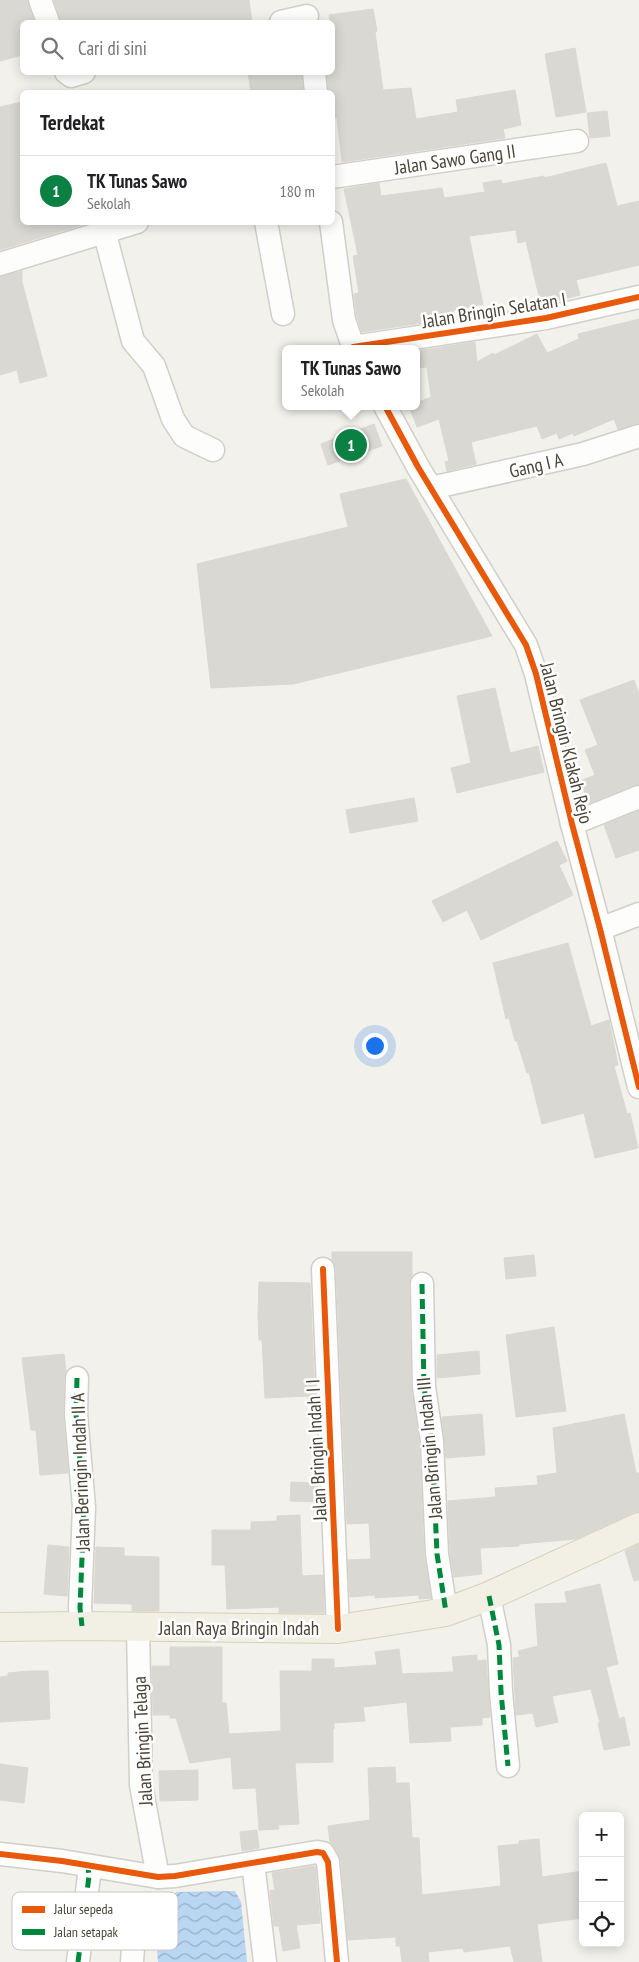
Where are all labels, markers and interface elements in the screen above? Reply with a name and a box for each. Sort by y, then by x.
search box [20,20,335,75]
icon: search [38,34,66,62]
text: Cari di sini [78,36,147,60]
text: Terdekat [40,109,105,136]
street label: Jalan Sawo Gang II [392,139,517,180]
text: TK Tunas Sawo [87,169,187,193]
text: 1 [52,181,60,201]
text: 180 m [280,181,315,201]
text: Sekolah [87,193,131,213]
street label: Jalan Bringin Selatan I [419,287,568,333]
popup [282,345,420,410]
text: TK Tunas Sawo [301,356,401,380]
text: Sekolah [301,380,344,400]
pin: 1 [335,426,367,464]
street label: Gang I A [507,447,565,483]
street label: Jalan Bringin Klakah Rejo [535,659,599,826]
your location [362,1033,388,1059]
street label: Jalan Bringin Indah III [411,1376,447,1521]
street label: Jalan Bringin Indah I I [300,1379,332,1522]
street label: Jalan Beringin Indah II A [65,1393,95,1552]
street label: Jalan Raya Bringin Indah [158,1616,319,1640]
street label: Jalan Bringin Telaga [127,1676,157,1807]
map controls [579,1812,624,1947]
button: + [579,1812,624,1857]
button: − [579,1857,624,1902]
legend [12,1892,178,1950]
text: Jalur sepeda [53,1900,113,1918]
button: locate [579,1902,624,1947]
text: Jalan setapak [53,1923,119,1941]

